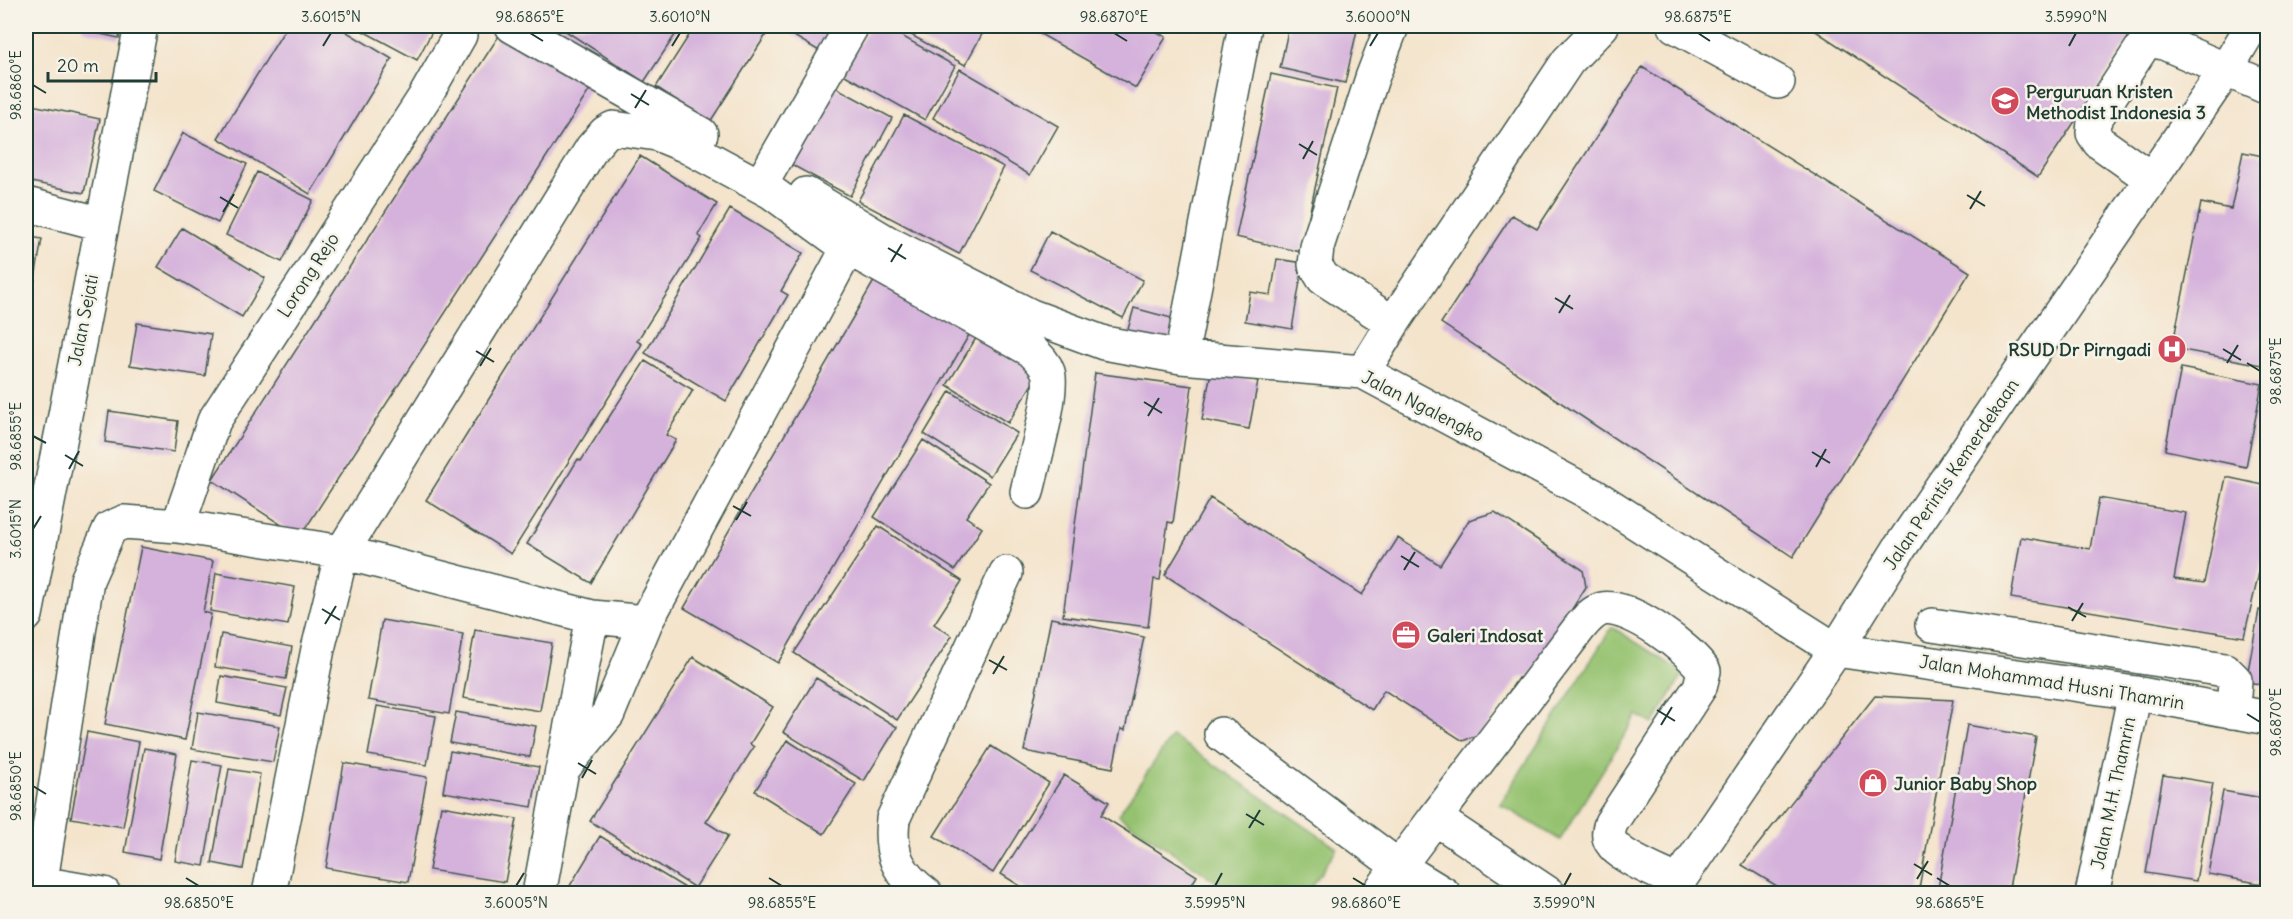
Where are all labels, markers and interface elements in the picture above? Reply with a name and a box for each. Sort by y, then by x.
text: 3.6015°N [301,7,361,26]
text: 98.6865°E [496,7,565,26]
text: 3.6010°N [649,7,711,26]
text: 98.6870°E [1080,7,1149,26]
text: 3.6000°N [1345,7,1411,26]
text: 98.6875°E [1664,7,1732,26]
text: 3.5990°N [2045,7,2107,26]
scale bar [48,45,156,83]
text: 98.6860°E [6,50,25,120]
text: 20 m [57,54,99,77]
place label: Perguruan Kristen Methodist Indonesia 3 [2026,80,2206,124]
school or university icon: Perguruan Kristen Methodist Indonesia 3 [1989,85,2021,117]
street label: Lorong Rejo [272,228,344,322]
street label: Jalan Sejati [63,272,103,368]
hospital icon: RSUD Dr Pirngadi [2156,333,2188,365]
text: 98.6875°E [2266,337,2285,405]
place label: RSUD Dr Pirngadi [2008,338,2151,361]
street label: Jalan Ngalengko [1358,365,1488,447]
street label: Jalan Perintis Kemerdekaan [1878,374,2024,574]
text: 98.6855°E [6,401,25,470]
text: 3.6015°N [6,499,25,559]
office icon: Galeri Indosat [1390,619,1422,651]
place label: Galeri Indosat [1427,624,1544,647]
street label: Jalan Mohammad Husni Thamrin [1918,650,2186,714]
text: 98.6870°E [2266,687,2285,756]
street label: Jalan M.H. Thamrin [2086,715,2140,871]
text: 98.6850°E [6,751,25,821]
shop icon: Junior Baby Shop [1857,767,1889,799]
place label: Junior Baby Shop [1894,772,2037,795]
text: 98.6850°E [164,893,234,912]
text: 3.6005°N [484,893,548,912]
text: 98.6855°E [748,893,817,912]
text: 3.5995°N [1184,893,1246,912]
text: 98.6860°E [1331,893,1401,912]
text: 3.5990°N [1533,893,1595,912]
text: 98.6865°E [1916,893,1985,912]

